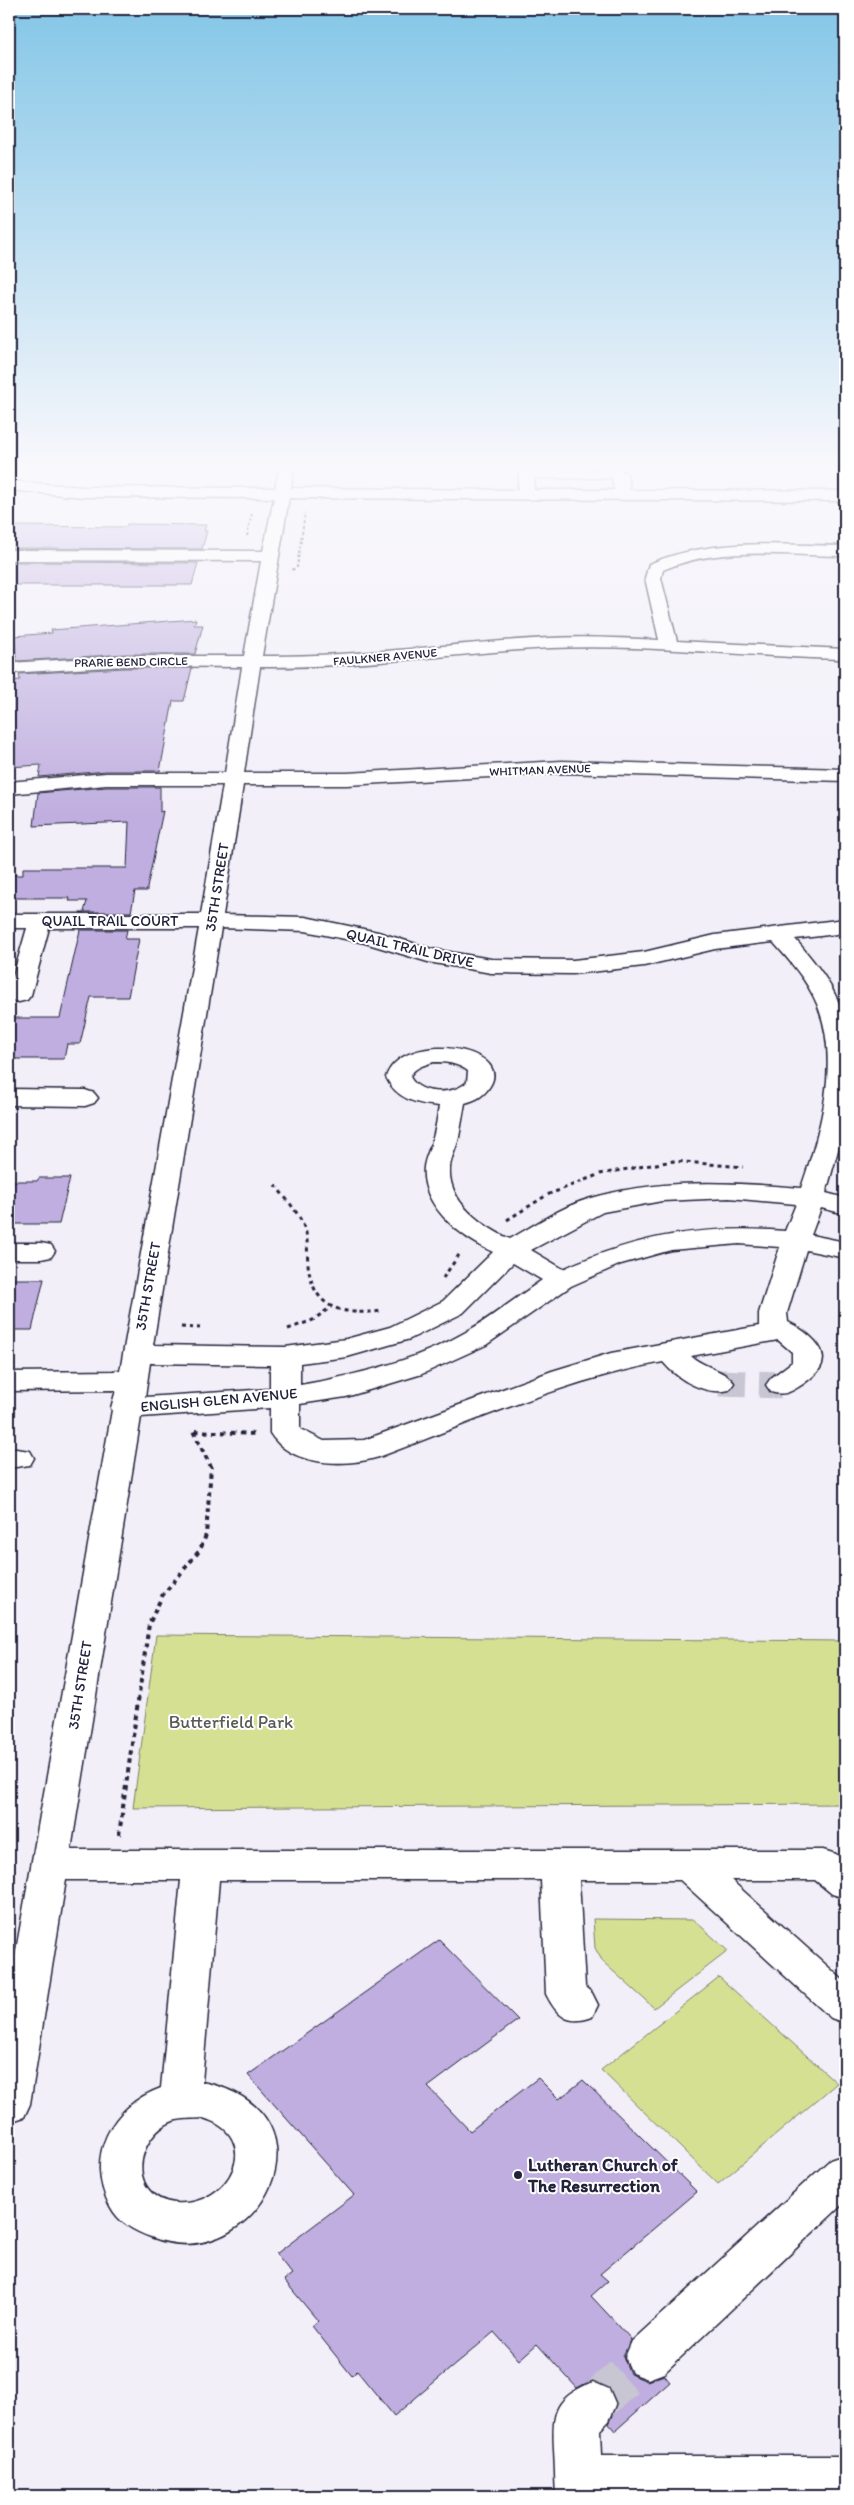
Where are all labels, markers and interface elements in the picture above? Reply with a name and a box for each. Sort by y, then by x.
street label: FAULKNER AVENUE [332,645,438,669]
street label: PRARIE BEND CIRCLE [74,654,188,670]
street label: WHITMAN AVENUE [489,761,591,779]
street label: 35TH STREET [201,841,233,933]
street label: QUAIL TRAIL COURT [42,912,179,930]
street label: QUAIL TRAIL DRIVE [344,925,476,971]
street label: 35TH STREET [131,1240,165,1332]
street label: ENGLISH GLEN AVENUE [140,1384,298,1416]
street label: 35TH STREET [64,1639,96,1731]
park label: Butterfield Park [169,1711,293,1733]
place label: Lutheran Church of The Resurrection [527,2154,679,2197]
marker: Lutheran Church of The Resurrection [512,2169,524,2181]

